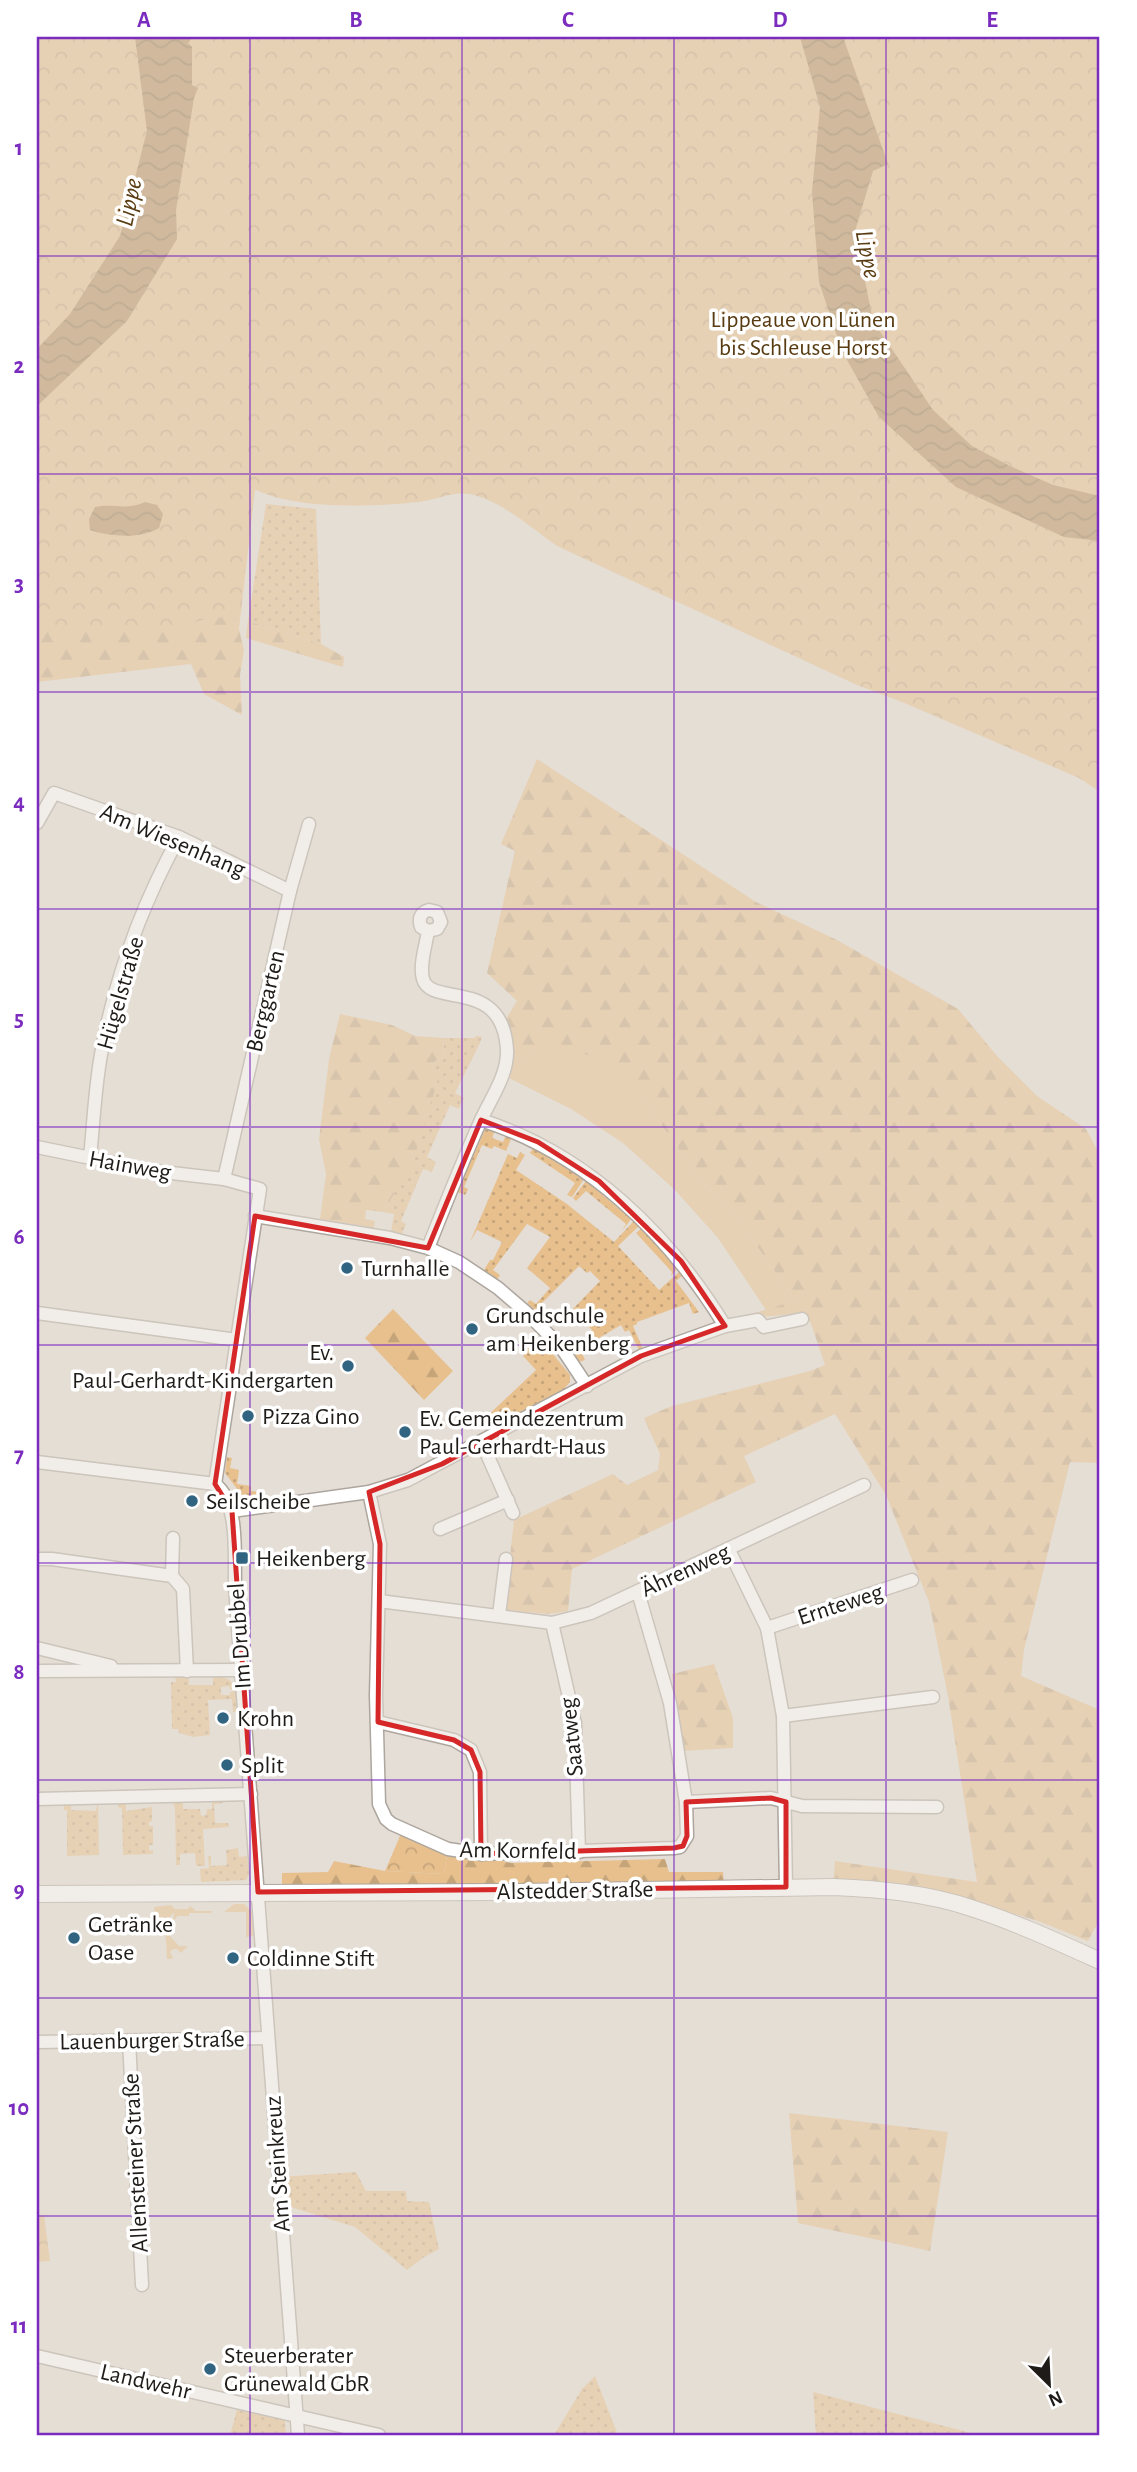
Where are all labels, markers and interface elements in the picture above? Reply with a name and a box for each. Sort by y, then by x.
text: A [137,9,151,32]
text: B [349,9,363,32]
text: C [562,9,574,32]
text: D [772,9,788,32]
text: E [986,9,998,32]
text: 1 [15,137,23,160]
water label: Lippe [111,176,147,229]
water label: Lippe [851,228,885,281]
park label: Lippeaue von Lünen bis Schleuse Horst [710,308,896,360]
text: 2 [14,355,25,378]
text: 3 [14,573,24,596]
text: 4 [13,791,25,814]
street label: Am Wiesenhang [97,800,249,882]
street label: Hügelstraße [93,934,149,1053]
street label: Berggarten [243,948,289,1055]
text: 5 [14,1008,24,1031]
street label: Hainweg [87,1147,173,1185]
text: 6 [13,1226,25,1249]
place label: Turnhalle [361,1257,450,1281]
marker: Turnhalle [339,1260,355,1276]
place label: Grundschule am Heikenberg [486,1304,630,1356]
marker: Grundschule am Heikenberg [464,1321,480,1337]
place label: Ev. Paul-Gerhardt-Kindergarten [72,1341,334,1393]
marker: Ev. Paul-Gerhardt-Kindergarten [340,1358,356,1374]
place label: Pizza Gino [262,1405,360,1429]
place label: Ev. Gemeindezentrum Paul-Gerhardt-Haus [419,1407,624,1459]
marker: Pizza Gino [240,1408,256,1424]
marker: Ev. Gemeindezentrum Paul-Gerhardt-Haus [397,1424,413,1440]
text: 7 [14,1444,24,1467]
place label: Seilscheibe [206,1490,311,1514]
marker: Seilscheibe [184,1493,200,1509]
street label: Ährenweg [637,1539,734,1602]
place label: Heikenberg [256,1547,366,1571]
marker: Heikenberg [234,1550,250,1566]
street label: Ernteweg [795,1580,886,1630]
street label: Im Drubbel [224,1582,256,1690]
text: 8 [13,1661,25,1684]
street label: Saatweg [556,1696,588,1777]
place label: Krohn [237,1707,294,1731]
marker: Krohn [215,1710,231,1726]
place label: Split [241,1754,284,1778]
marker: Split [219,1757,235,1773]
street label: Am Kornfeld [459,1838,577,1864]
street label: Alstedder Straße [496,1878,654,1904]
text: 9 [13,1879,25,1902]
place label: Getränke Oase [88,1913,173,1965]
marker: Getränke Oase [66,1930,82,1946]
place label: Coldinne Stift [247,1947,375,1971]
marker: Coldinne Stift [225,1950,241,1966]
street label: Lauenburger Straße [59,2027,245,2055]
street label: Allensteiner Straße [119,2073,153,2253]
street label: Am Steinkreuz [261,2095,295,2233]
text: 10 [9,2097,29,2120]
text: 11 [11,2315,27,2338]
place label: Steuerberater Grünewald GbR [224,2344,370,2396]
north arrow [1014,2350,1084,2420]
street label: Landwehr [98,2360,194,2404]
marker: Steuerberater Grünewald GbR [202,2361,218,2377]
text: N [1045,2387,1065,2410]

